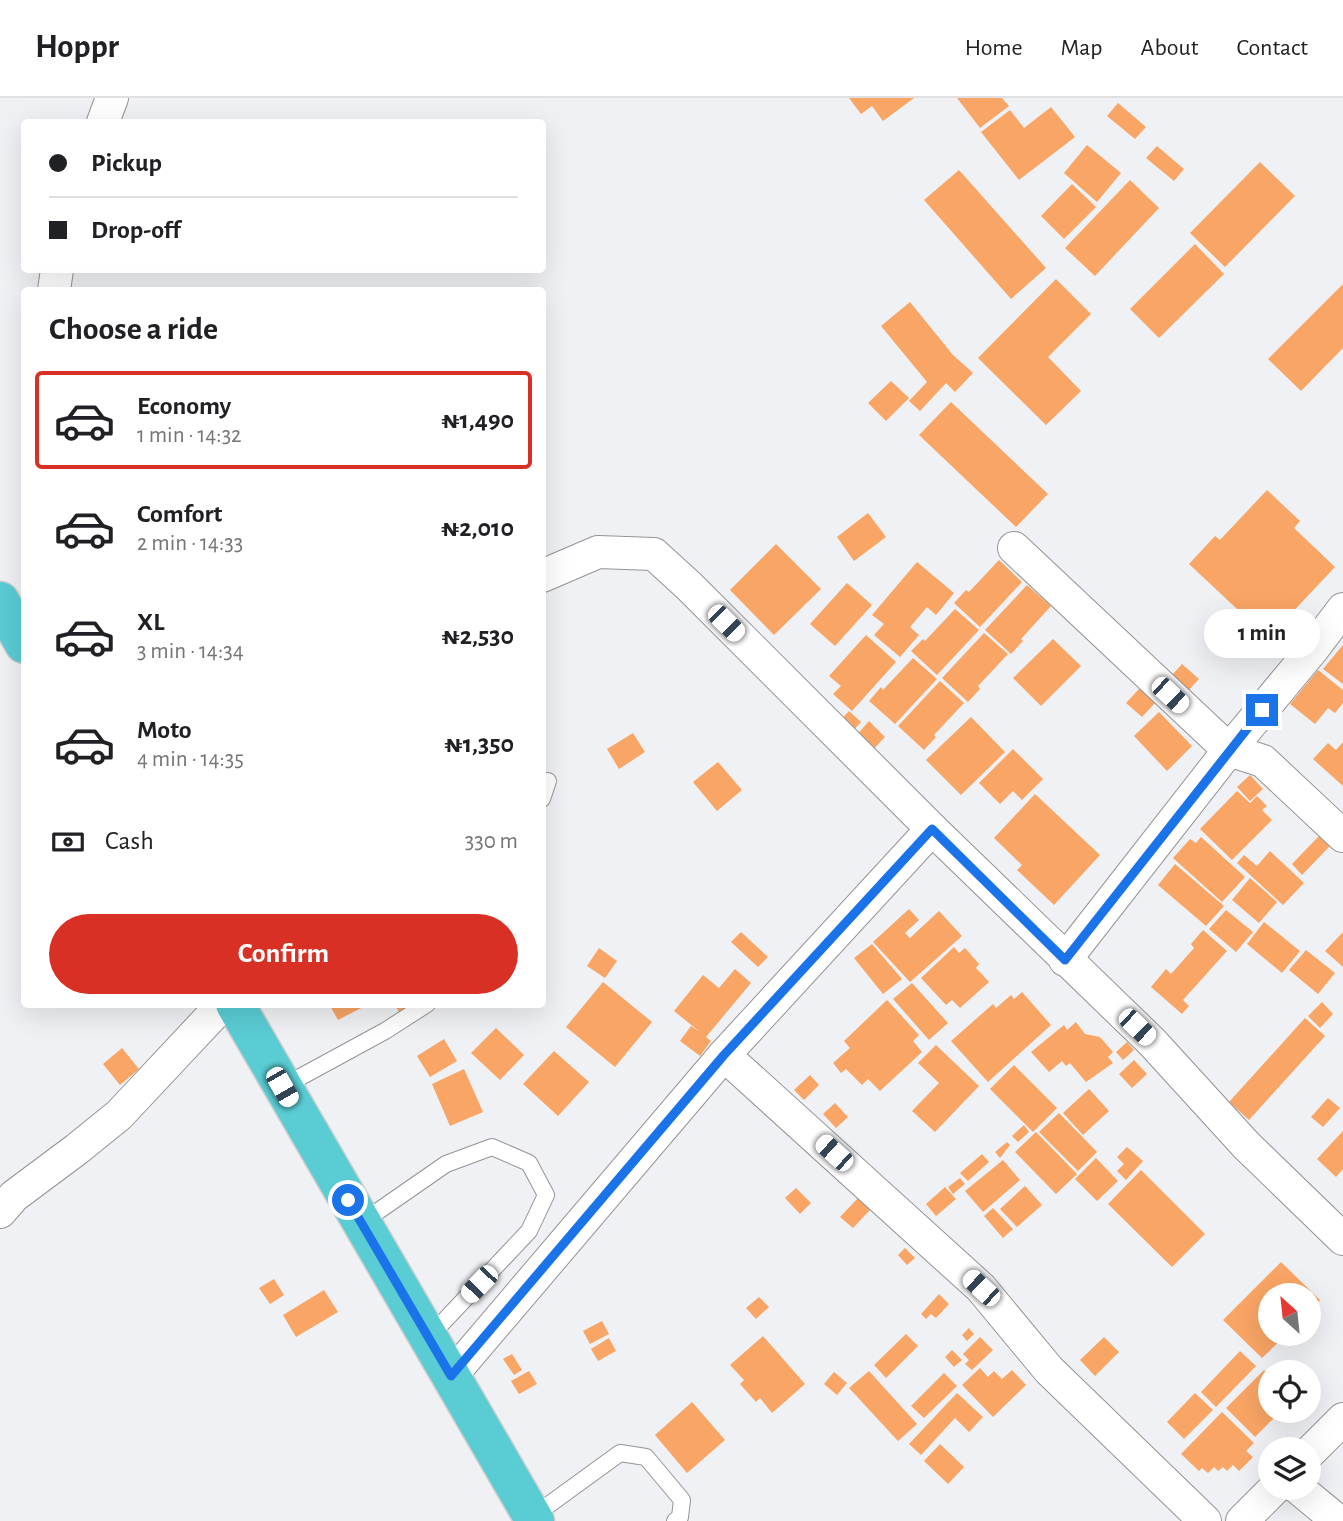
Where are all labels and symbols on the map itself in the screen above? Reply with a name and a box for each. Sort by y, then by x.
car [704,601,749,645]
callout: 1 min [1204,608,1320,658]
car [1148,673,1193,717]
route end [1246,694,1278,726]
car [1115,1005,1160,1049]
car [263,1064,302,1110]
car [812,1131,857,1175]
route start [332,1184,364,1216]
car [457,1262,502,1306]
car [959,1266,1004,1310]
north arrow [1258,1283,1321,1346]

